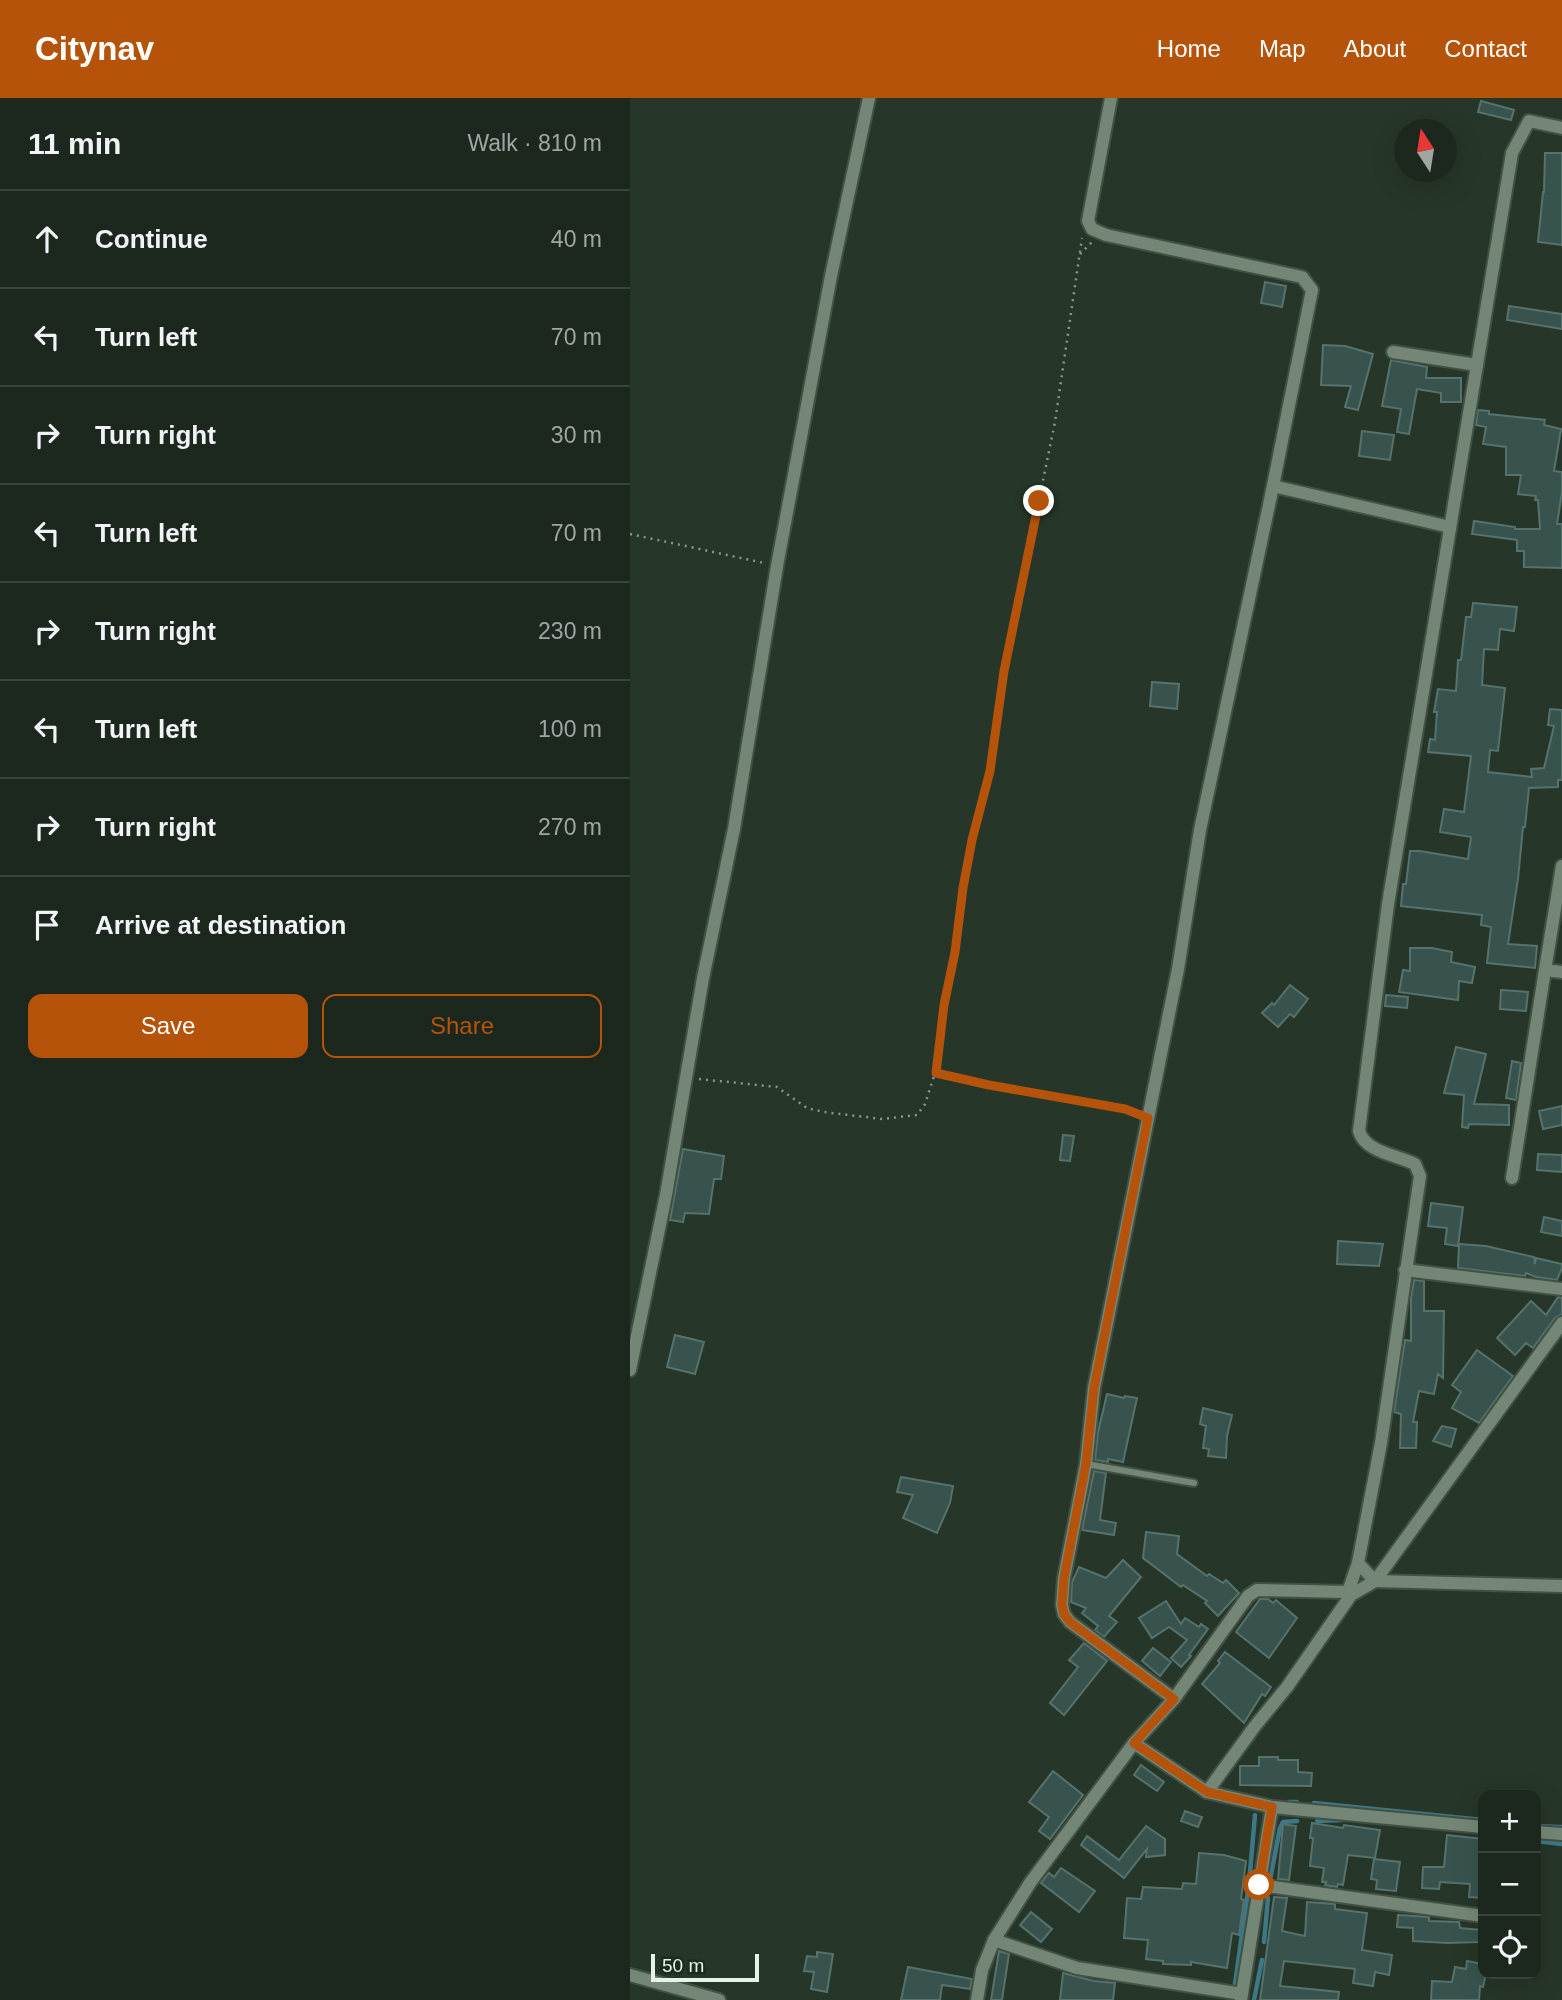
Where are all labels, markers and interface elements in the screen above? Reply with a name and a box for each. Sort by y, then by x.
text: Citynav [35,30,154,67]
text: Home [1157,35,1221,62]
text: Map [1259,35,1306,62]
text: About [1344,35,1406,62]
text: Contact [1444,35,1527,62]
north arrow [1394,119,1457,182]
text: 11 min [28,127,121,160]
text: Walk · 810 m [467,130,602,156]
icon: ahead [28,220,66,258]
text: Continue [95,224,208,254]
text: 40 m [551,226,602,252]
icon: left [28,318,66,356]
text: Turn left [95,322,197,352]
text: 70 m [551,324,602,350]
icon: right [28,416,66,454]
text: Turn right [95,420,216,450]
text: 30 m [551,422,602,448]
route end [1023,485,1054,516]
icon: left [28,514,66,552]
text: Turn left [95,518,197,548]
text: 70 m [551,520,602,546]
icon: right [28,612,66,650]
text: Turn right [95,616,216,646]
text: 230 m [538,618,602,644]
icon: left [28,710,66,748]
text: Turn left [95,714,197,744]
text: 100 m [538,716,602,742]
icon: right [28,808,66,846]
text: Turn right [95,812,216,842]
text: 270 m [538,814,602,840]
icon: arrive [28,906,66,944]
text: Arrive at destination [95,910,346,940]
button: Save [28,994,308,1058]
button: Share [322,994,602,1058]
map controls [1478,1790,1541,1979]
button: + [1478,1790,1541,1853]
button: − [1478,1853,1541,1916]
route start [1243,1869,1274,1900]
button: locate [1478,1916,1541,1979]
scale bar [651,1951,760,1983]
text: 50 m [662,1955,704,1976]

